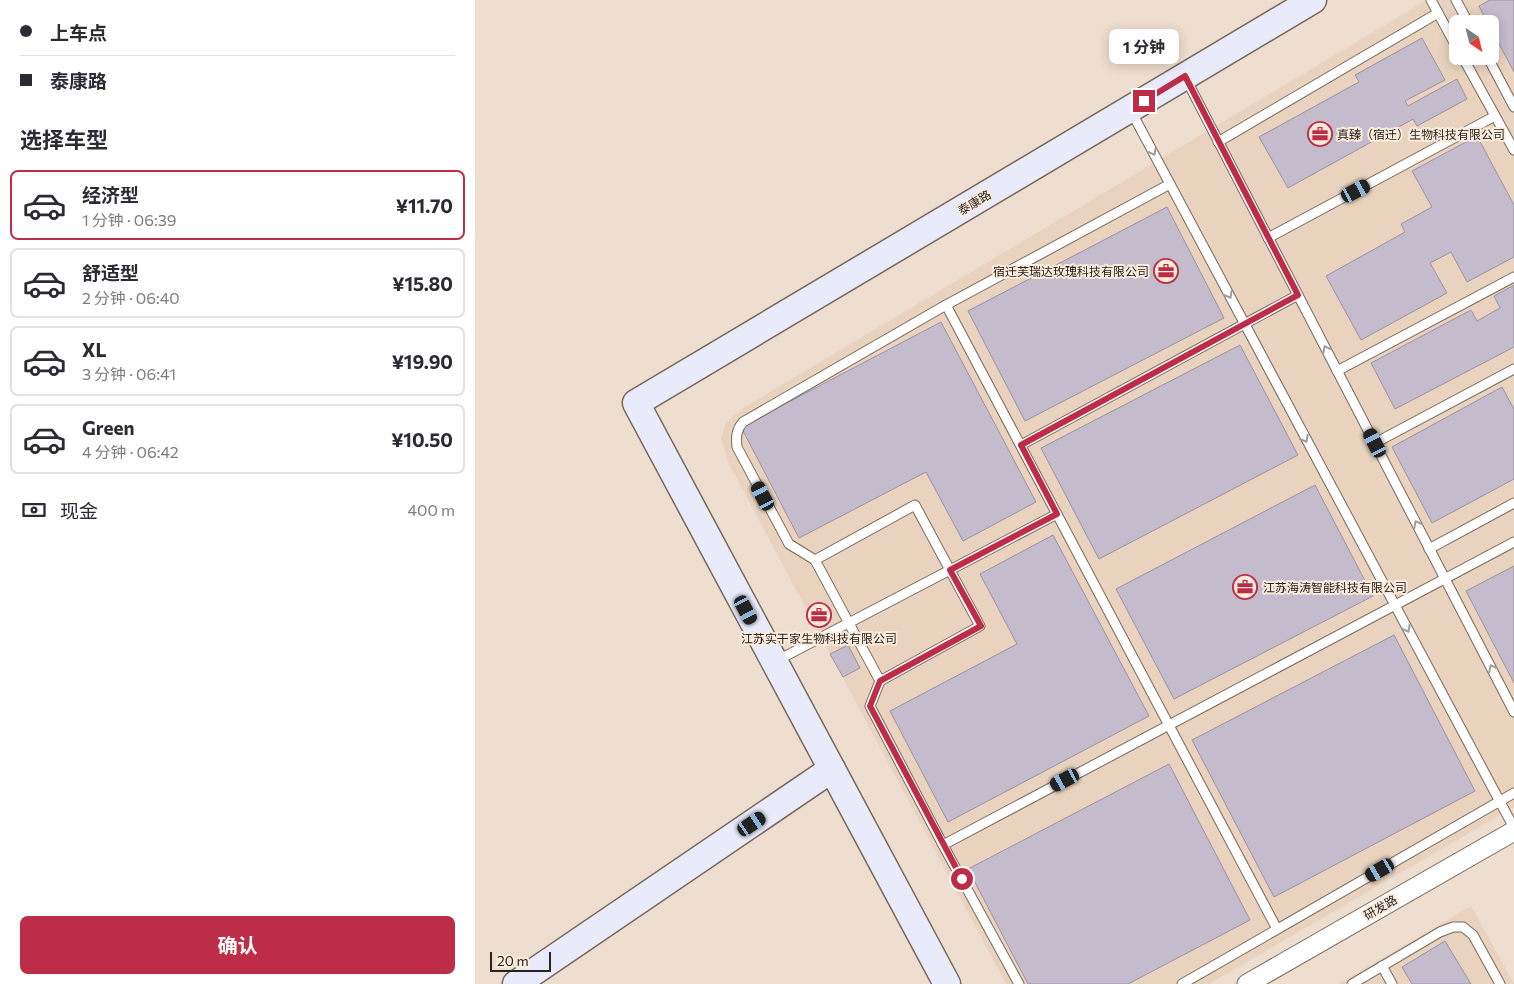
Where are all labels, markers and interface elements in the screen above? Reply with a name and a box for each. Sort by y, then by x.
north arrow [1449,15,1499,65]
map controls [1449,15,1499,65]
text: 上车点 [50,21,107,44]
callout: 1 分钟 [1109,28,1179,64]
text: 1 分钟 [1123,37,1165,56]
text: 泰康路 [50,69,107,92]
route end [1133,90,1155,112]
office icon: 真臻（宿迁）生物科技有限公司 [1307,121,1333,147]
text: 选择车型 [20,126,108,153]
place label: 真臻（宿迁）生物科技有限公司 [1337,127,1505,141]
one-way arrow [1147,147,1157,156]
car [1339,177,1372,205]
icon: car [22,183,67,228]
text: 经济型 [82,183,139,206]
street label: 泰康路 [955,187,993,217]
text: ¥11.70 [396,194,453,217]
text: 1 分钟 · 06:39 [82,210,177,229]
office icon: 宿迁芙瑞达玫瑰科技有限公司 [1153,258,1179,284]
icon: car [22,261,67,306]
text: 舒适型 [82,261,139,284]
place label: 宿迁芙瑞达玫瑰科技有限公司 [993,264,1149,278]
text: ¥15.80 [392,272,453,295]
text: 2 分钟 · 06:40 [82,288,180,307]
one-way arrow [1223,290,1233,299]
text: XL [82,338,107,361]
icon: car [22,339,67,384]
one-way arrow [1322,345,1332,354]
text: ¥19.90 [392,350,453,373]
text: 3 分钟 · 06:41 [82,364,176,383]
text: Green [82,416,134,439]
icon: car [22,417,67,462]
car [1361,426,1388,460]
text: ¥10.50 [391,428,453,451]
one-way arrow [1299,434,1309,443]
text: 4 分钟 · 06:42 [82,442,179,461]
car [749,479,776,513]
icon: cash [20,496,48,524]
text: 现金 [60,499,98,522]
text: 400 m [407,500,455,519]
one-way arrow [1413,520,1423,529]
office icon: 江苏海涛智能科技有限公司 [1232,574,1258,600]
place label: 江苏海涛智能科技有限公司 [1263,580,1407,594]
car [732,593,759,627]
office icon: 江苏实干家生物科技有限公司 [806,602,832,628]
one-way arrow [1400,623,1410,632]
place label: 江苏实干家生物科技有限公司 [741,631,897,645]
one-way arrow [1488,665,1498,674]
car [1048,766,1081,794]
car [735,809,768,839]
car [1363,856,1396,884]
route start [951,868,973,890]
street label: 研发路 [1361,892,1399,922]
button: 确认 [20,916,455,974]
scale bar [490,949,551,972]
text: 20 m [497,952,529,969]

